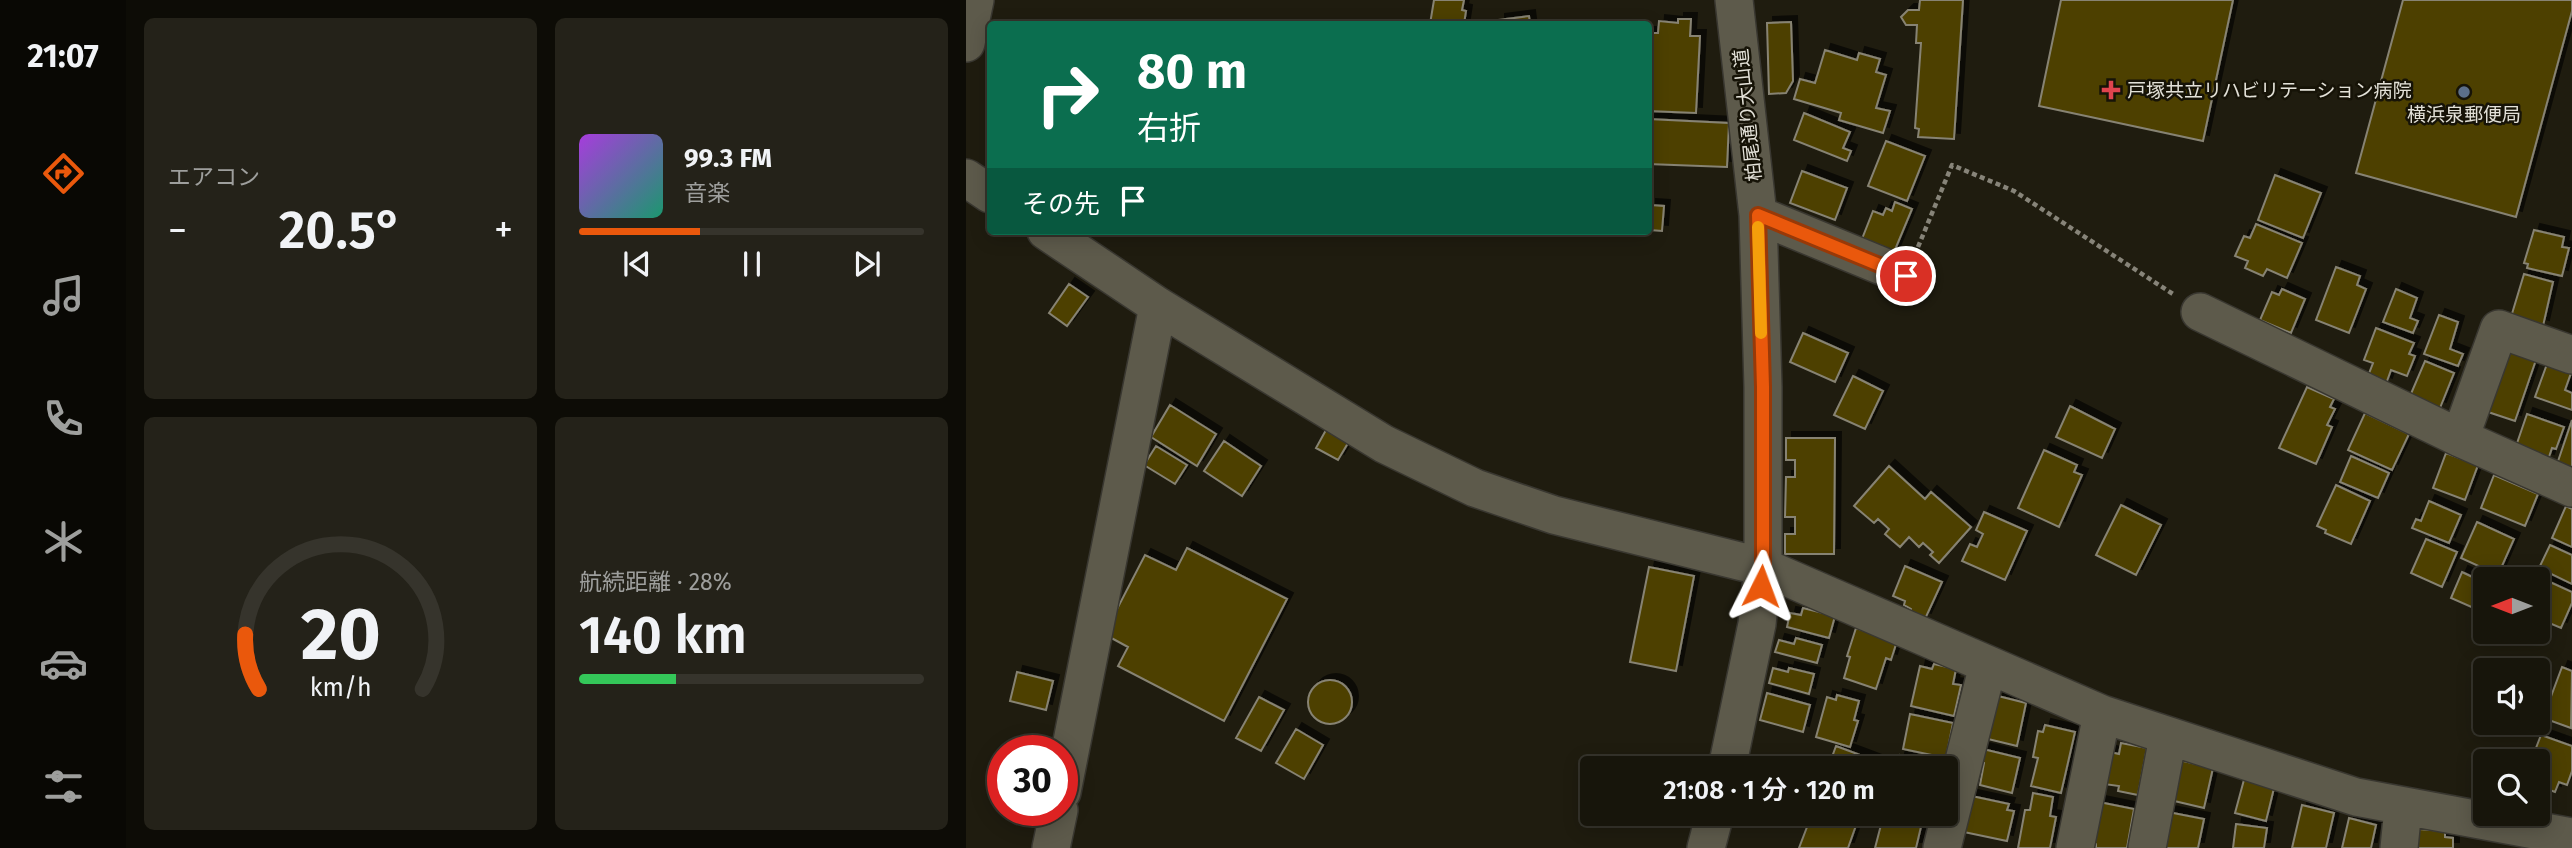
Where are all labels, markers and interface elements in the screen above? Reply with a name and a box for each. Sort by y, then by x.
text: 21:07 [27,37,99,75]
text: 80 m [1137,42,1247,101]
street label: 柏尾通り大山道 [1729,48,1766,182]
icon: right [1022,49,1113,140]
place label: 戸塚共立リハビリテーション病院 [2127,79,2412,102]
marker: 戸塚共立リハビリテーション病院 [2101,80,2121,100]
marker: 横浜泉郵便局 [2456,84,2472,100]
place label: 横浜泉郵便局 [2407,103,2521,126]
text: 右折 [1137,109,1201,147]
text: 99.3 FM [684,143,772,174]
icon: directions [39,149,88,198]
text: エアコン [168,163,260,191]
text: 音楽 [684,179,730,207]
icon: arrive [1114,182,1152,220]
text: その先 [1022,189,1100,220]
text: 20.5° [279,199,402,262]
text: − [168,207,187,253]
text: + [494,207,513,253]
icon: previous [618,245,656,283]
icon: pause [733,245,771,283]
icon: next [848,245,886,283]
pin [1876,246,1936,306]
icon: arrive [1887,257,1925,295]
icon: music [39,271,88,320]
icon: phone [39,394,88,443]
icon: climate [39,517,88,566]
position arrow [1724,549,1798,623]
north arrow [2473,567,2550,644]
map controls [2473,567,2550,826]
text: 航続距離 · 28% [579,568,732,596]
text: 20 [300,592,381,679]
text: 140 km [579,604,747,667]
icon: car [39,639,88,688]
button: sound [2473,658,2550,735]
text: km/h [310,673,371,703]
speed limit sign: 30 [987,735,1078,826]
button: search [2473,749,2550,826]
icon: filters [39,762,88,811]
text: 21:08 · 1 分 · 120 m [1663,775,1875,806]

